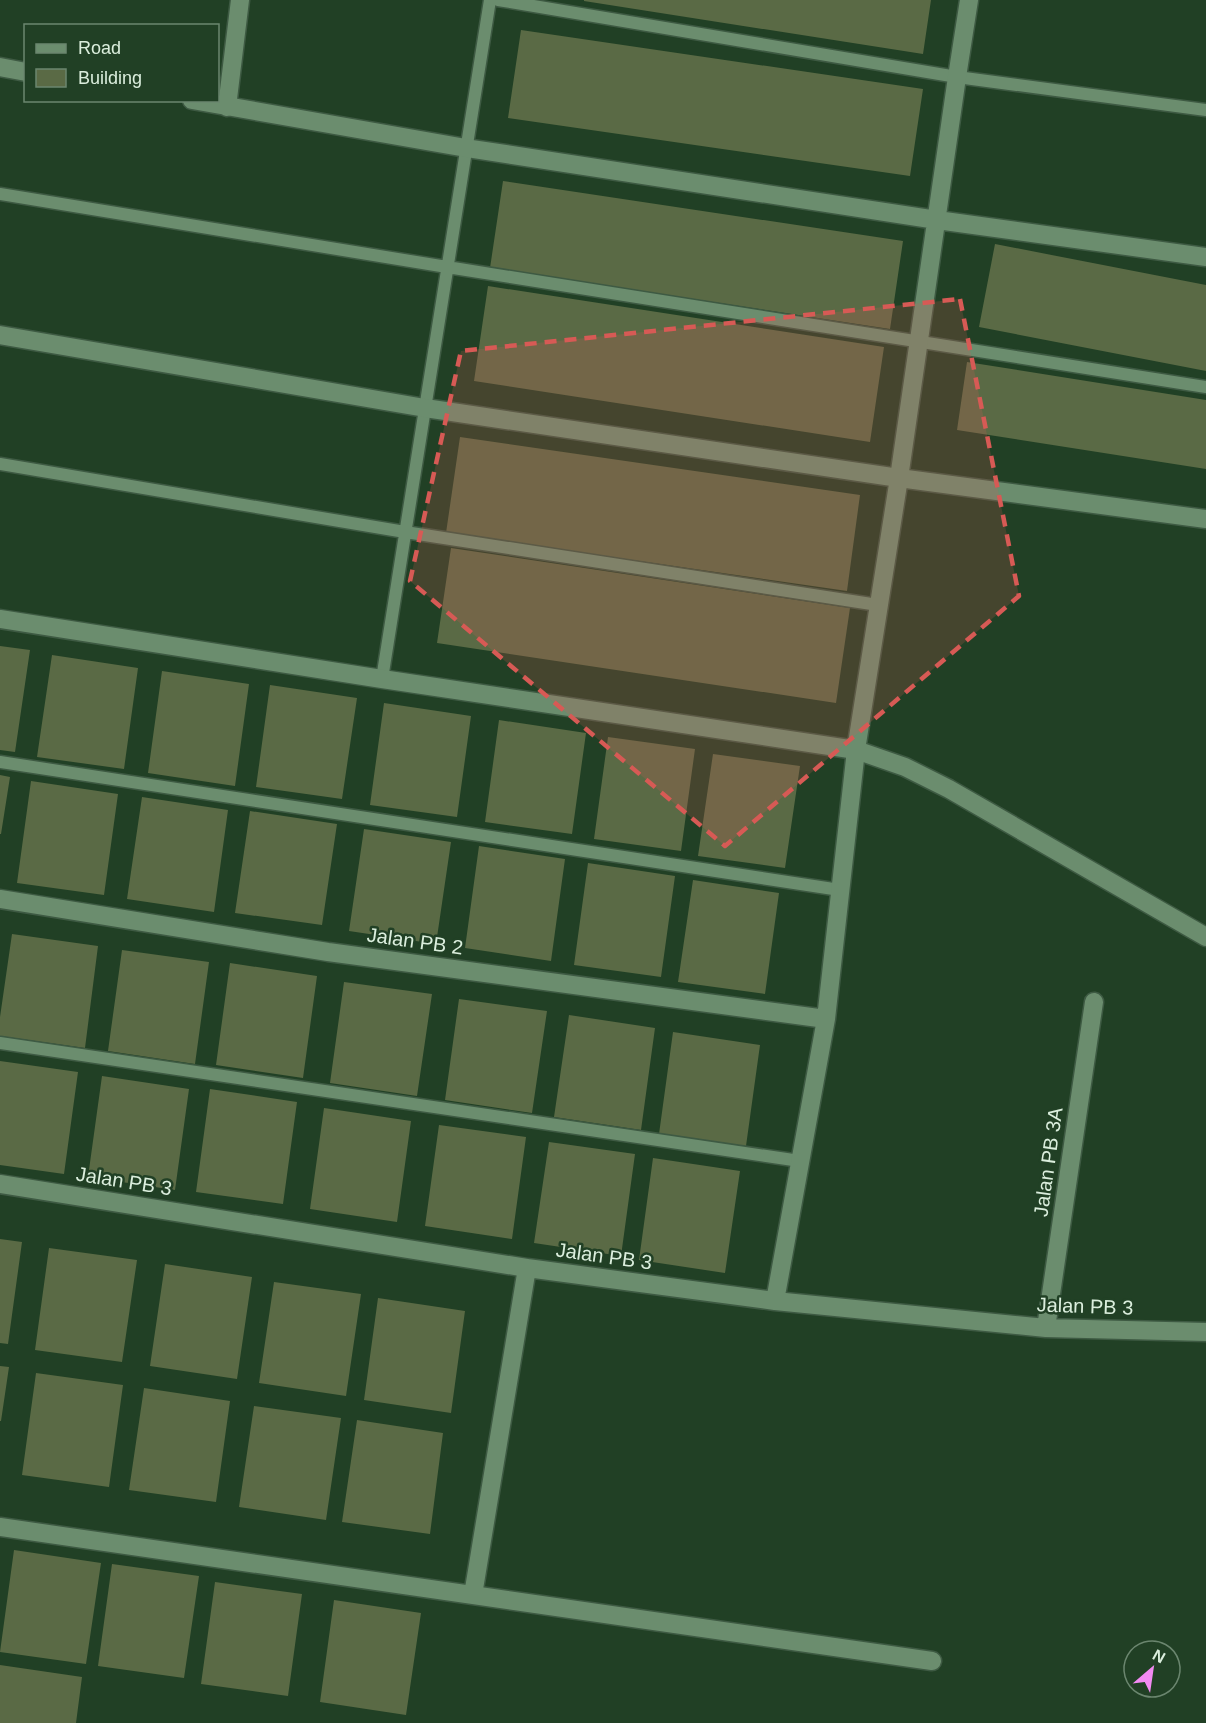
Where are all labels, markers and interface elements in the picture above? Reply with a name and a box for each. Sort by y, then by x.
legend [24,24,219,102]
text: Road [78,38,121,58]
text: Building [78,68,142,88]
street label: Jalan PB 2 [366,923,464,959]
street label: Jalan PB 3A [1029,1105,1067,1218]
street label: Jalan PB 3 [75,1163,173,1199]
street label: Jalan PB 3 [555,1238,653,1274]
street label: Jalan PB 3 [1036,1293,1134,1319]
north arrow [1122,1639,1182,1699]
text: N [1150,1646,1168,1667]

